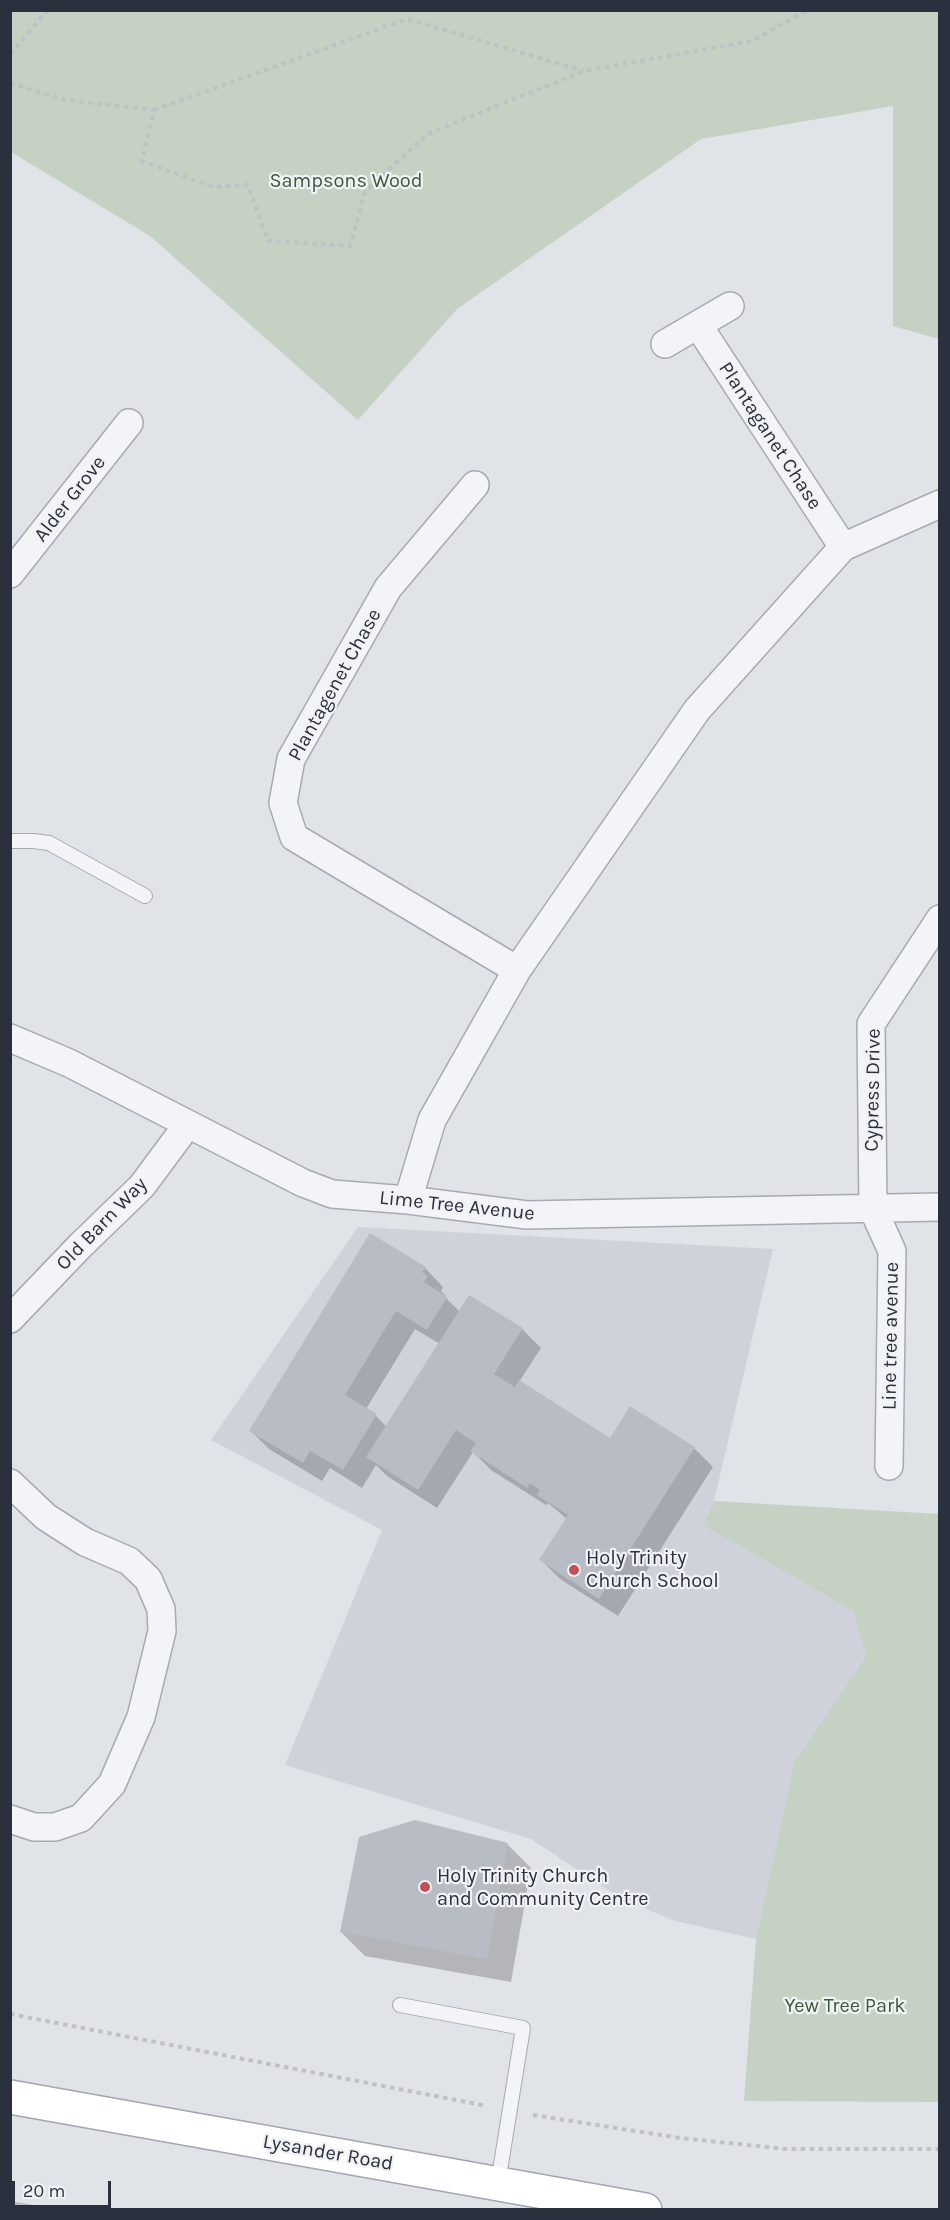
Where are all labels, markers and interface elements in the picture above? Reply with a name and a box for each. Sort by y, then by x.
park label: Sampsons Wood [269,169,423,193]
street label: Plantaganet Chase [713,358,827,514]
street label: Alder Grove [29,451,111,547]
street label: Plantagenet Chase [283,605,387,765]
street label: Cypress Drive [860,1028,886,1152]
street label: Old Barn Way [52,1172,152,1276]
street label: Lime Tree Avenue [378,1186,536,1226]
street label: Line tree avenue [878,1262,904,1410]
place label: Holy Trinity Church School [586,1546,719,1593]
marker: Holy Trinity Church School [567,1563,581,1577]
place label: Holy Trinity Church and Community Centre [437,1864,649,1911]
marker: Holy Trinity Church and Community Centre [418,1880,432,1894]
park label: Yew Tree Park [785,1994,905,2018]
street label: Lysander Road [261,2130,395,2176]
scale bar [15,2169,114,2207]
text: 20 m [23,2180,65,2202]

